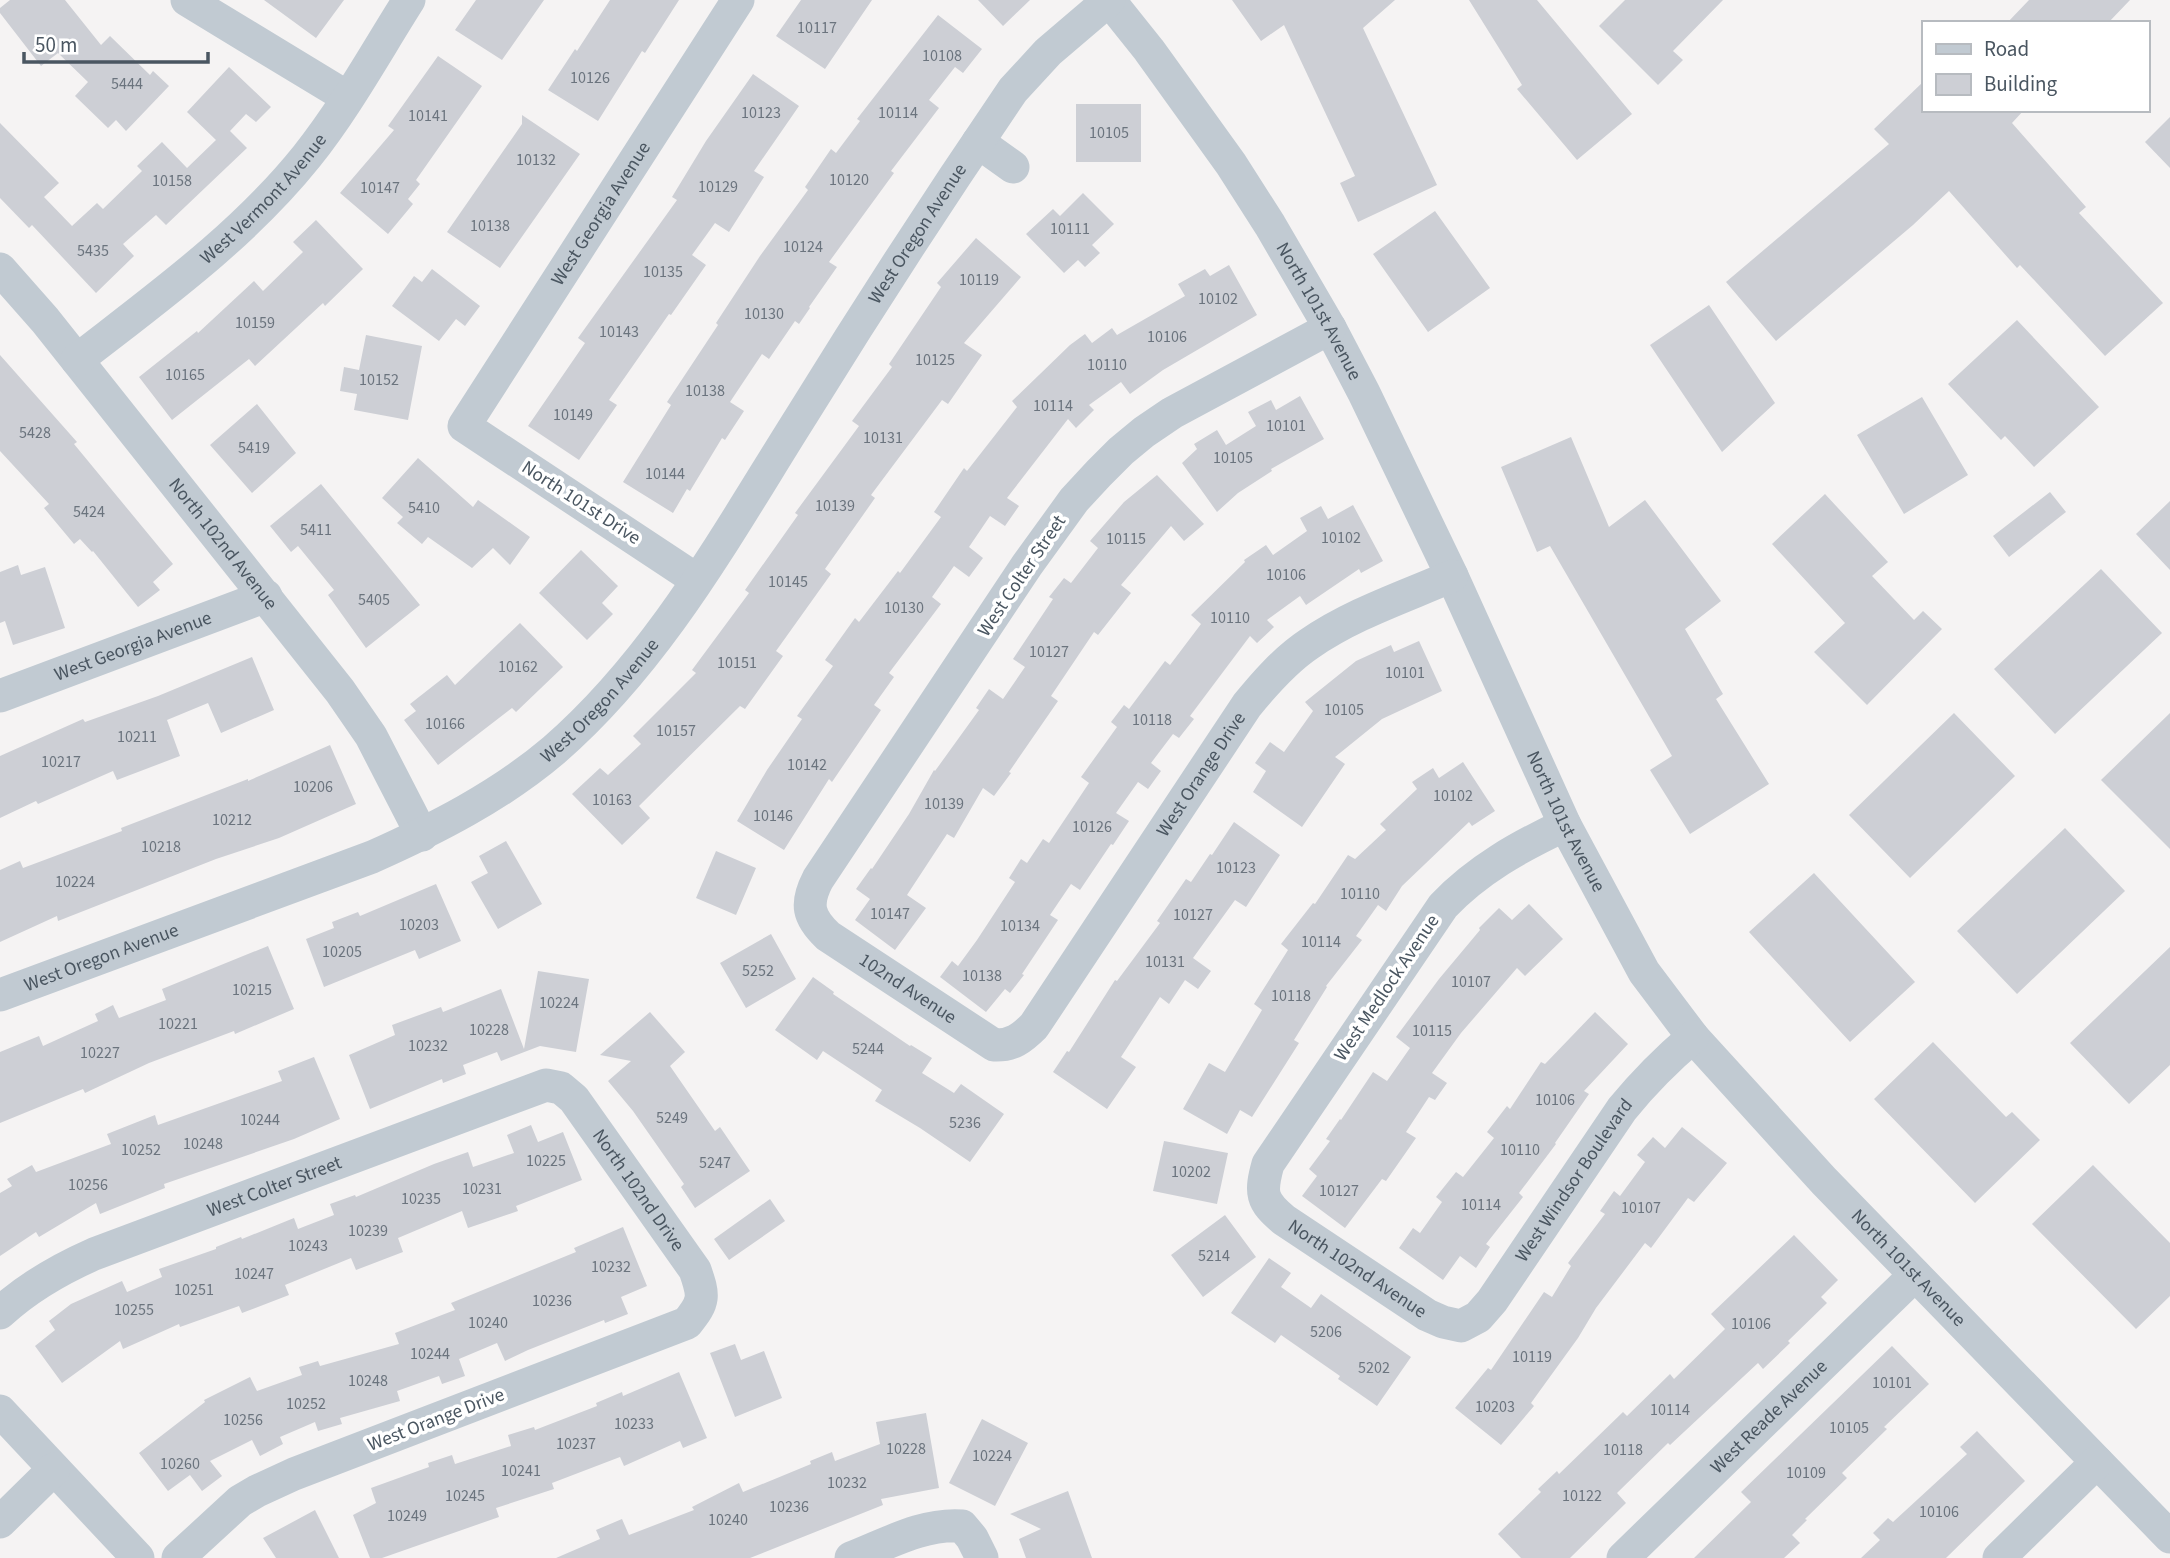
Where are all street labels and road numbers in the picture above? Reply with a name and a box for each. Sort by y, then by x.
street label: West Vermont Avenue [194,128,333,271]
street label: West Georgia Avenue [544,136,657,291]
street label: West Oregon Avenue [862,158,973,309]
street label: North 101st Avenue [1269,237,1368,385]
street label: North 101st Drive [516,454,646,552]
street label: North 102nd Avenue [162,472,284,615]
street label: West Colter Street [971,509,1073,642]
street label: West Georgia Avenue [50,604,216,688]
street label: West Oregon Avenue [535,633,665,769]
street label: West Orange Drive [1150,707,1252,842]
street label: North 101st Avenue [1520,746,1612,897]
street label: West Medlock Avenue [1328,909,1446,1067]
street label: West Oregon Avenue [20,916,182,998]
street label: 102nd Avenue [854,946,962,1030]
street label: West Windsor Boulevard [1509,1092,1639,1268]
street label: North 102nd Drive [586,1123,691,1257]
street label: West Colter Street [203,1149,346,1224]
street label: North 101st Avenue [1845,1203,1972,1333]
street label: North 102nd Avenue [1283,1213,1432,1325]
street label: West Reade Avenue [1704,1353,1833,1480]
street label: West Orange Drive [364,1381,508,1459]

